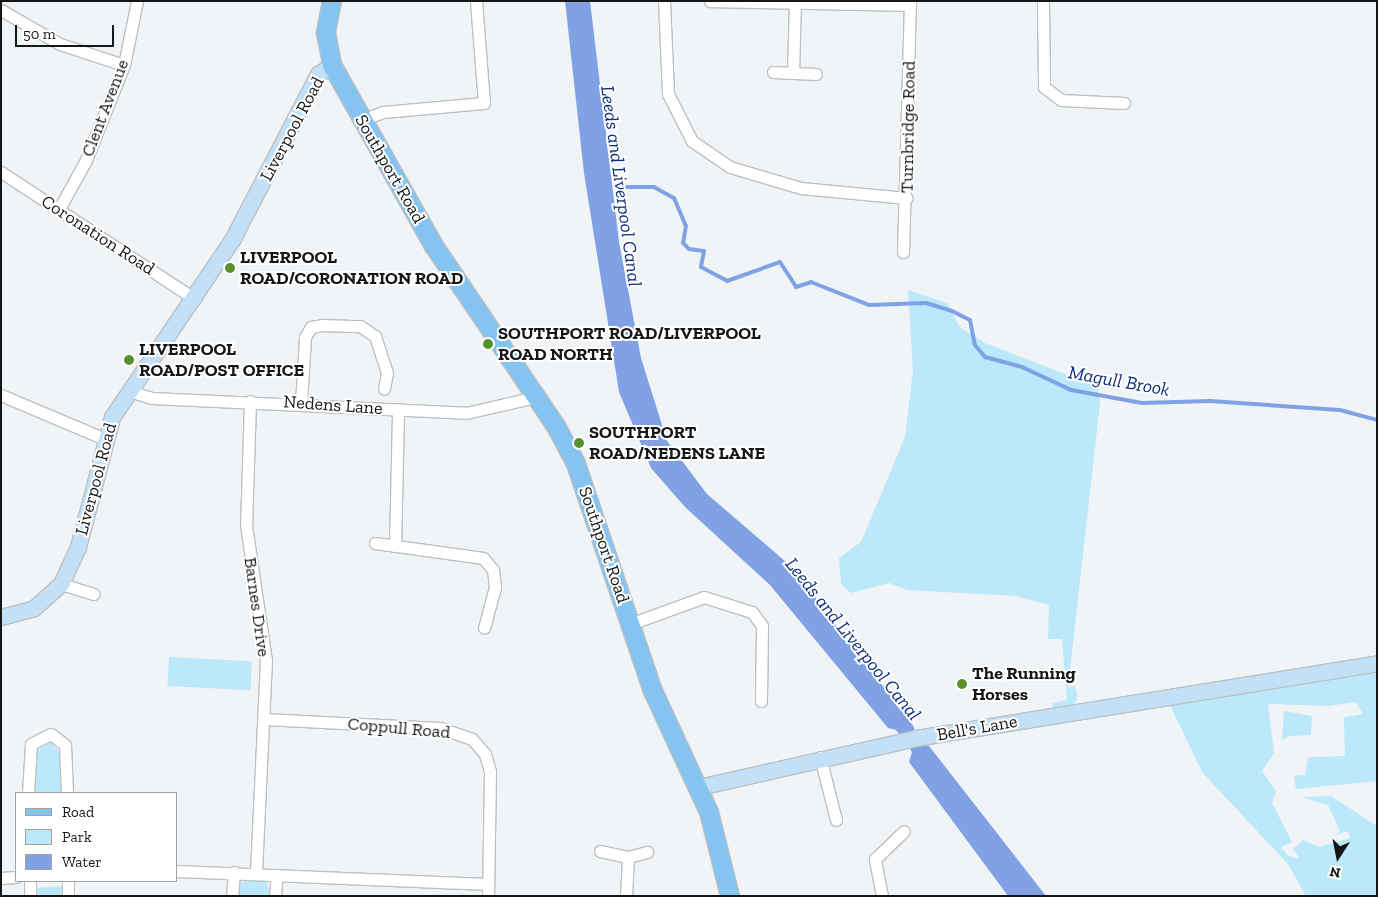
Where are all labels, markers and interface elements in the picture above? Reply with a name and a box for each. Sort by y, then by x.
scale bar [18,15,116,47]
text: 50 m [23,25,56,43]
street label: Clent Avenue [76,56,134,160]
street label: Turnbridge Road [896,61,920,193]
street label: Liverpool Road [255,73,329,185]
water label: Leeds and Liverpool Canal [596,84,646,288]
street label: Southport Road [350,111,430,227]
street label: Coronation Road [37,190,159,280]
place label: LIVERPOOL ROAD/CORONATION ROAD [240,247,463,290]
marker: LIVERPOOL ROAD/CORONATION ROAD [224,262,236,274]
place label: SOUTHPORT ROAD/LIVERPOOL ROAD NORTH [498,323,761,366]
marker: SOUTHPORT ROAD/LIVERPOOL ROAD NORTH [482,338,494,350]
place label: LIVERPOOL ROAD/POST OFFICE [139,339,304,382]
marker: LIVERPOOL ROAD/POST OFFICE [123,354,135,366]
water label: Magull Brook [1066,361,1172,401]
street label: Nedens Lane [283,391,383,419]
street label: Liverpool Road [71,420,121,538]
place label: SOUTHPORT ROAD/NEDENS LANE [589,422,765,464]
marker: SOUTHPORT ROAD/NEDENS LANE [573,437,585,449]
street label: Southport Road [574,484,634,606]
water label: Leeds and Liverpool Canal [780,553,926,725]
street label: Barnes Drive [239,556,275,658]
place label: The Running Horses [972,663,1076,706]
marker: The Running Horses [956,678,968,690]
street label: Bell's Lane [935,710,1019,746]
street label: Coppull Road [347,713,451,743]
legend [15,792,178,882]
text: Road [62,803,94,821]
text: Park [62,828,92,846]
north arrow [1313,832,1363,882]
text: Water [62,853,102,871]
text: N [1328,863,1342,882]

